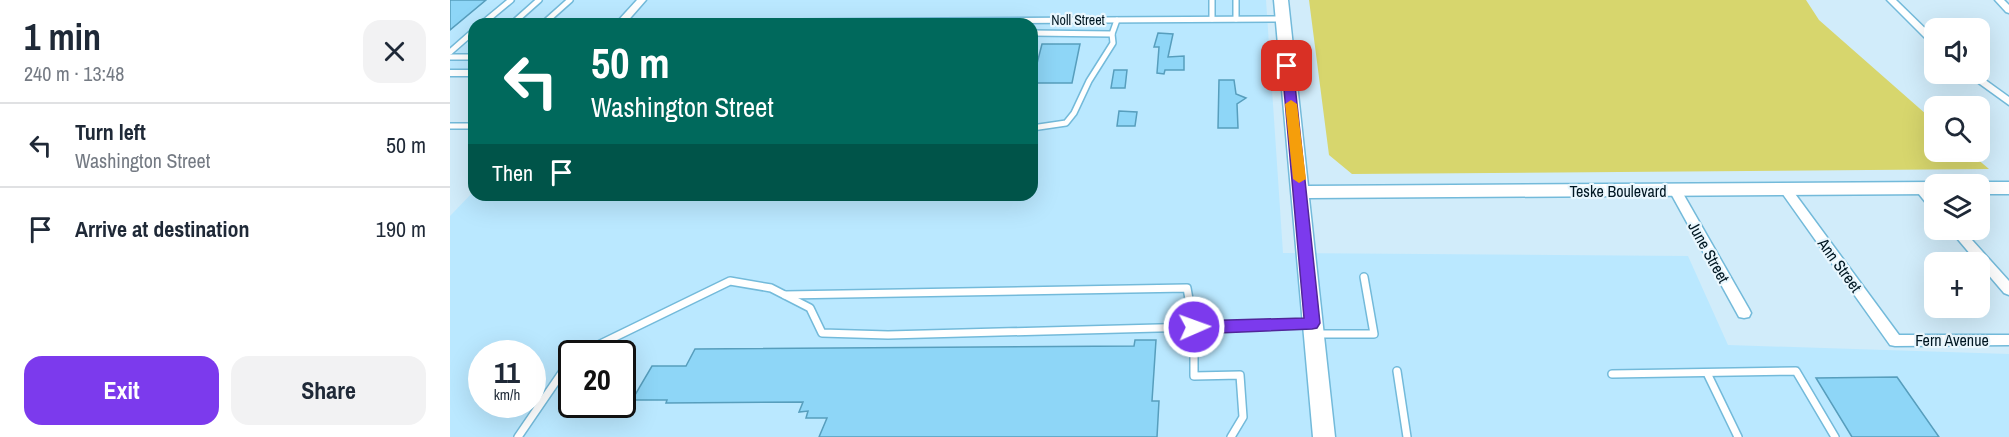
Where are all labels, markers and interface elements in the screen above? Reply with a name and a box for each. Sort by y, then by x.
street label: Noll Street [1051,11,1105,29]
text: 1 min [24,13,101,61]
map controls [1924,18,1990,318]
button: sound [1924,18,1990,84]
button: close [363,20,426,83]
text: 50 m [591,35,670,91]
pin [1261,40,1312,91]
icon: left [492,42,570,120]
icon: arrive [1270,49,1303,82]
text: 240 m · 13:48 [24,60,124,87]
text: Washington Street [591,89,774,125]
button: search [1924,96,1990,162]
text: Turn left [75,117,146,147]
icon: left [24,129,57,162]
text: 50 m [386,130,426,160]
text: Washington Street [75,147,210,174]
icon: arrive [545,156,578,189]
text: Then [492,158,533,188]
button: layers [1924,174,1990,240]
street label: Teske Boulevard [1570,180,1667,202]
icon: arrive [24,213,57,246]
text: Arrive at destination [75,214,249,244]
text: 190 m [376,214,426,244]
street label: June Street [1683,217,1735,287]
street label: Ann Street [1812,233,1867,297]
button: + [1924,252,1990,318]
position arrow [1162,295,1226,359]
street label: Fern Avenue [1915,329,1989,351]
speed limit sign: 20 [558,340,636,418]
text: 11 [494,352,520,392]
button: Exit [24,356,219,425]
button: Share [231,356,426,425]
text: km/h [494,384,520,405]

